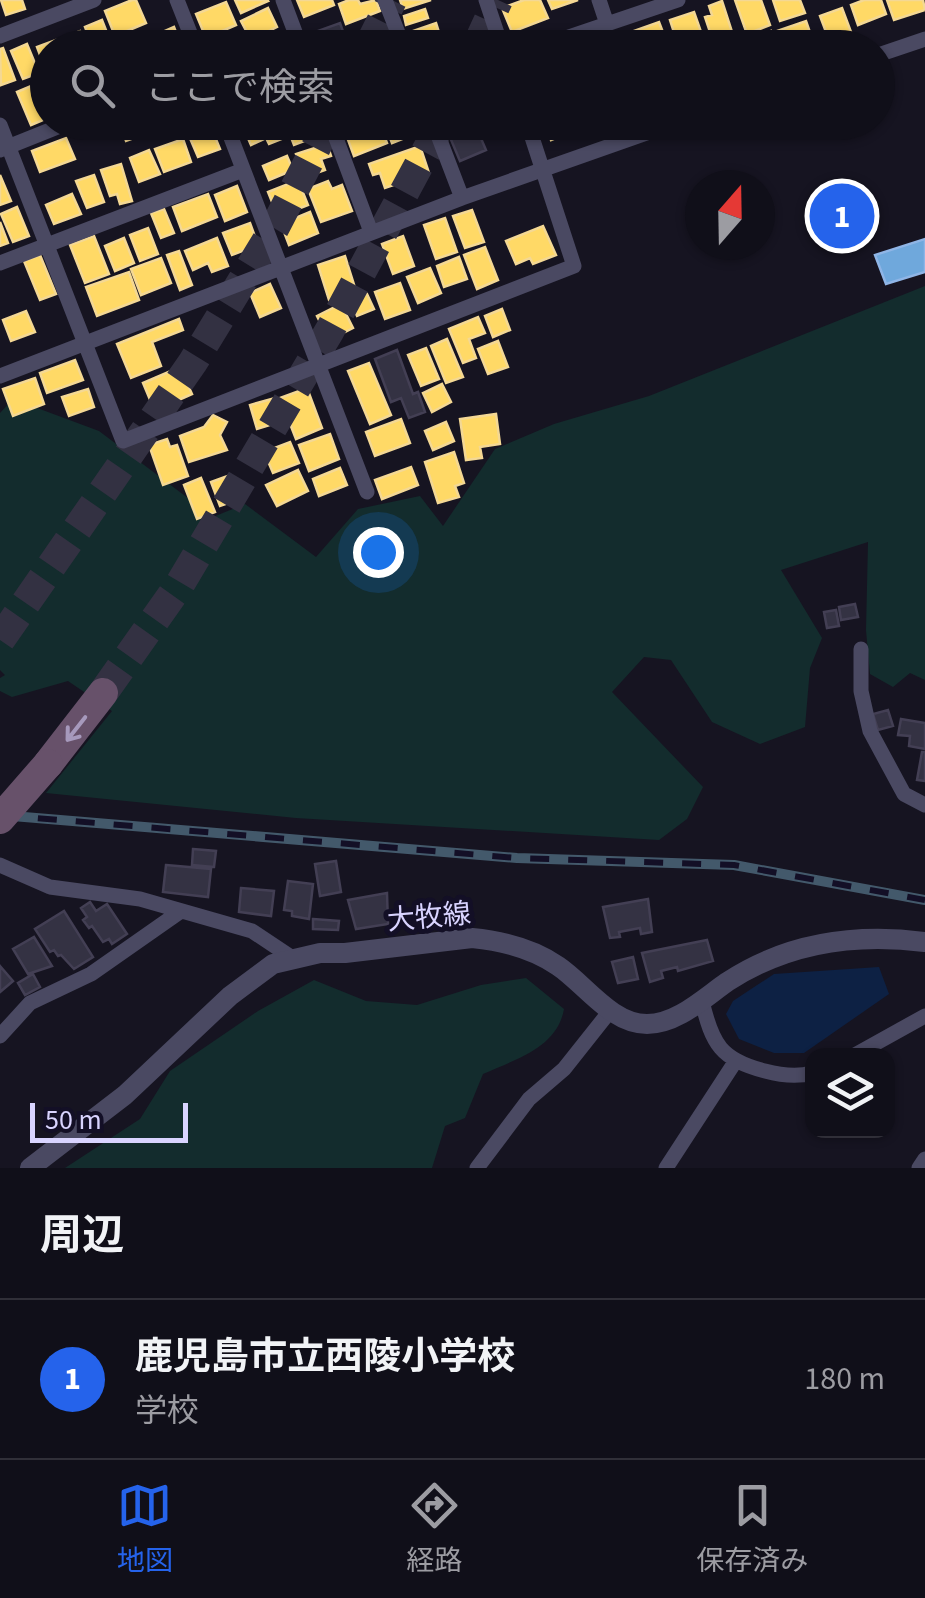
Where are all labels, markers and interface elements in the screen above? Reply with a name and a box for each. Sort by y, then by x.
search box [30,30,895,140]
icon: search [65,58,120,113]
text: ここで検索 [145,61,335,115]
north arrow [685,170,775,260]
pin: 1 [810,178,874,254]
your location [353,527,404,578]
one-way arrow [65,715,87,741]
street label: 大牧線 [385,893,473,941]
map controls [805,1048,895,1138]
button: layers [805,1048,895,1138]
scale bar [30,1098,188,1142]
text: 50 m [45,1100,102,1140]
text: 周辺 [40,1206,124,1266]
text: 鹿児島市立西陵小学校 [135,1330,515,1384]
text: 1 [64,1356,81,1402]
text: 180 m [804,1356,885,1402]
text: 学校 [135,1388,199,1434]
tab: 地図 [117,1478,173,1581]
tab: 経路 [406,1478,462,1581]
tab: 保存済み [696,1478,808,1581]

